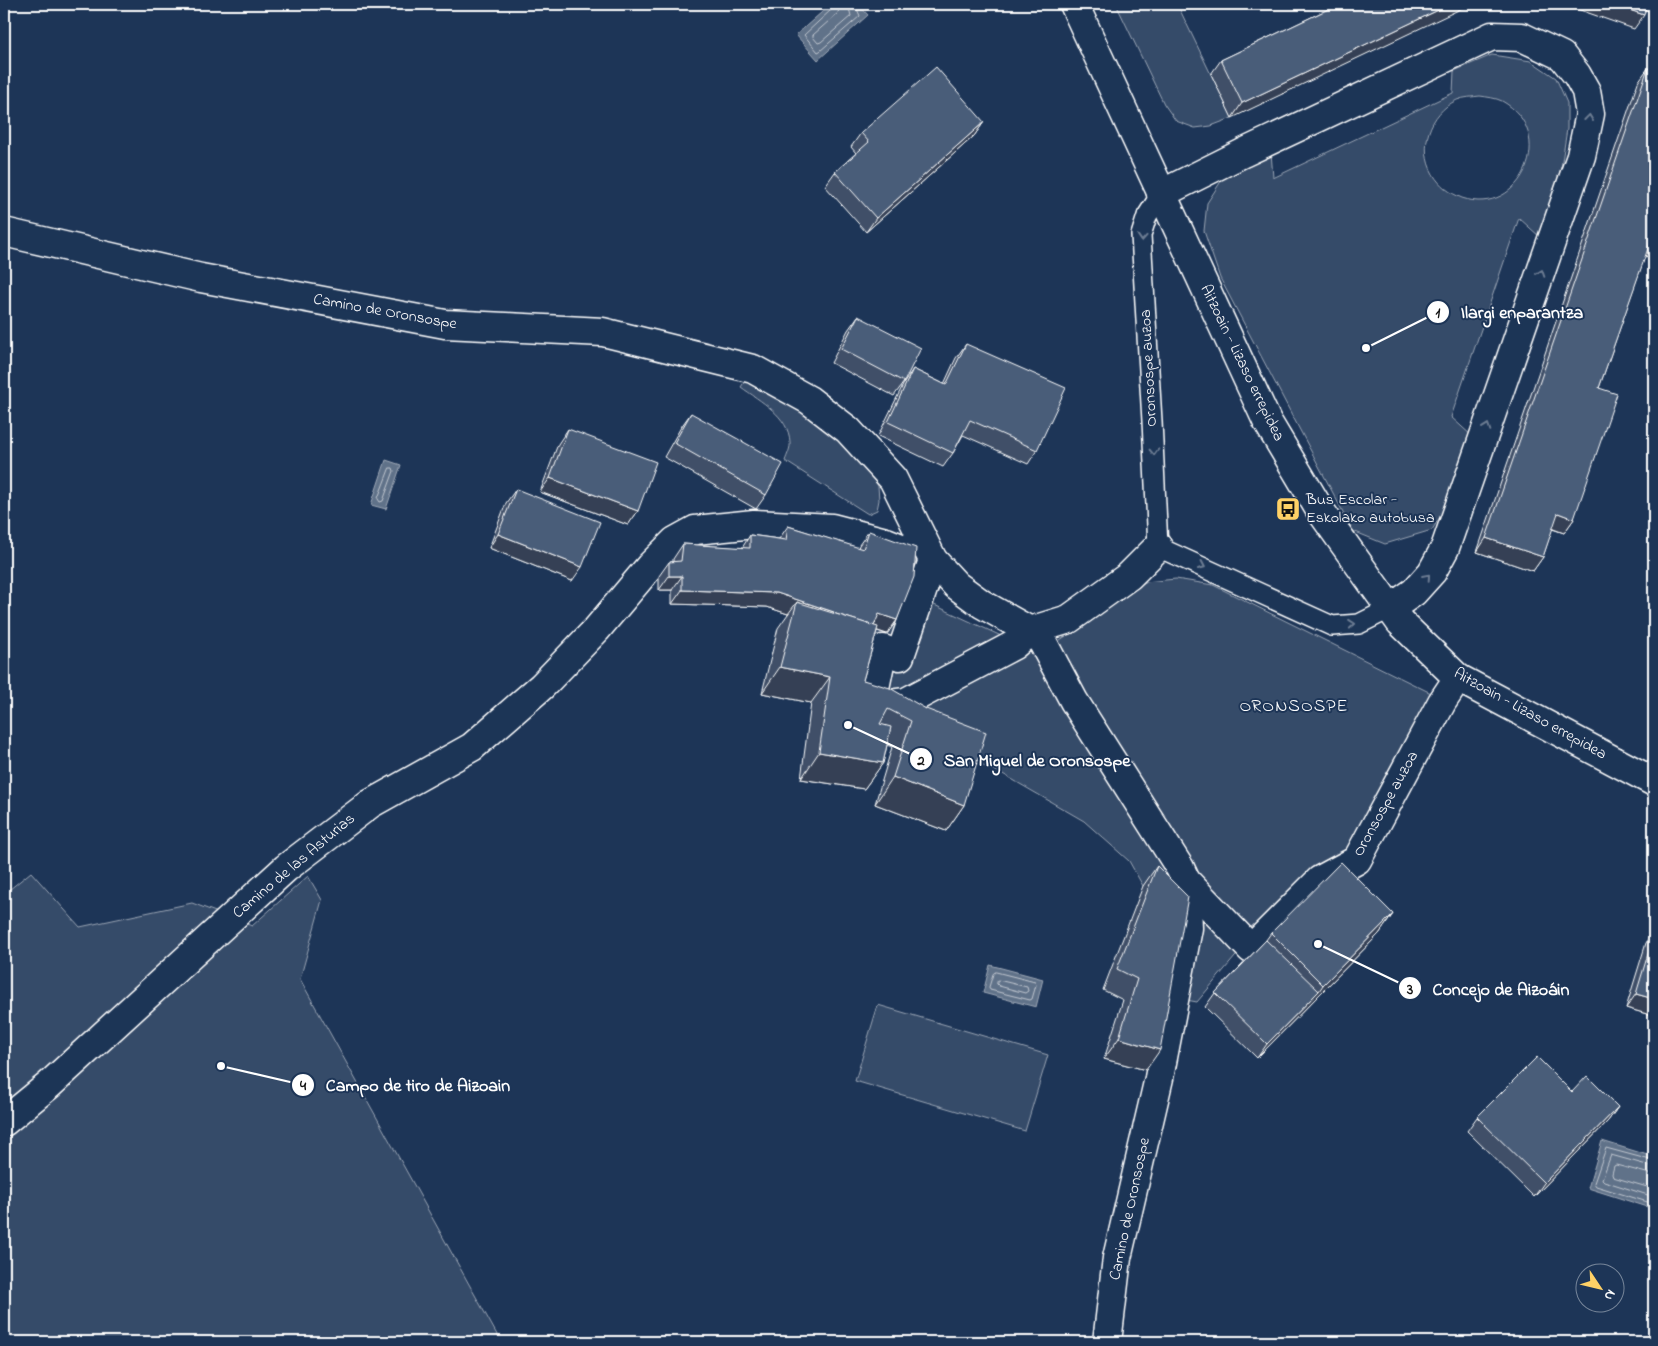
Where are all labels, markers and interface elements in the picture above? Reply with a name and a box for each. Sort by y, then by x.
one-way arrow [1583,114,1594,122]
one-way arrow [1137,234,1148,242]
one-way arrow [1535,269,1545,278]
street label: Aitzoain - Lizaso errepidea [1194,281,1290,445]
street label: Camino de Oronsospe [311,288,459,337]
callout: Ilargi enparantza [1426,295,1593,328]
text: Ilargi enparantza [1461,301,1583,328]
text: 1 [1436,302,1441,324]
street label: Oronsospe auzoa [1134,309,1164,427]
one-way arrow [1482,423,1492,431]
one-way arrow [1148,449,1159,457]
place label: Bus Escolar - Eskolako autobusa [1305,488,1435,530]
bus stop icon: Bus Escolar - Eskolako autobusa [1275,496,1301,522]
one-way arrow [1197,560,1206,570]
one-way arrow [1422,573,1431,582]
one-way arrow [1348,619,1356,630]
street label: Aitzoain - Lizaso errepidea [1449,662,1611,766]
district label: ORONSOSPE [1239,694,1349,720]
callout: San Miguel de Oronsospe [908,743,1140,776]
street label: Oronsospe auzoa [1347,747,1425,861]
text: San Miguel de Oronsospe [944,749,1131,776]
text: 2 [916,750,925,772]
street label: Camino de las Asturias [227,807,361,925]
callout: Concejo de Aizoáin [1398,972,1580,1005]
text: Concejo de Aizoáin [1433,978,1570,1004]
text: 3 [1406,979,1413,1001]
callout: Campo de tiro de Aizoain [290,1068,520,1101]
text: Campo de tiro de Aizoain [326,1074,510,1100]
text: 4 [299,1075,307,1097]
street label: Camino de Oronsospe [1103,1135,1157,1283]
north arrow [1576,1264,1626,1314]
text: N [1598,1285,1621,1304]

